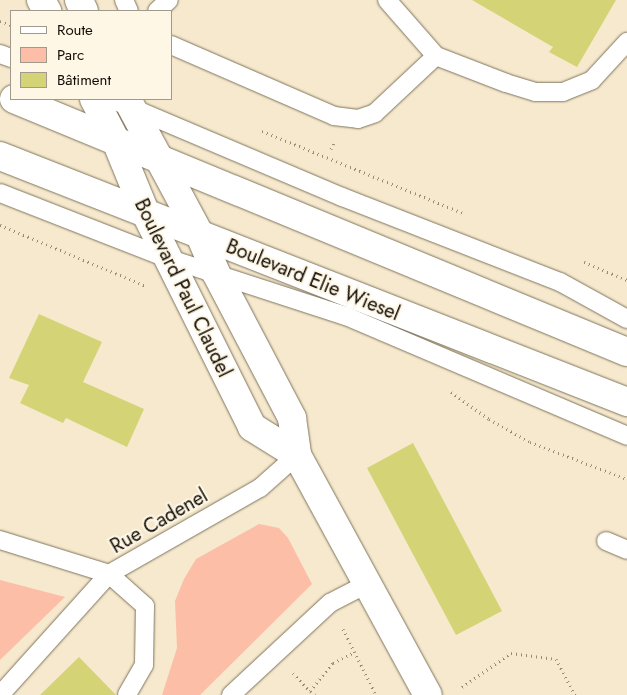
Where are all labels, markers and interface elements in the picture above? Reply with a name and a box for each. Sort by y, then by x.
legend [10,10,172,100]
text: Route [57,19,93,41]
text: Parc [57,44,84,66]
text: Bâtiment [57,69,111,91]
street label: Boulevard Paul Claudel [129,195,237,381]
street label: Boulevard Elie Wiesel [223,234,403,326]
street label: Rue Cadenel [106,484,212,558]

